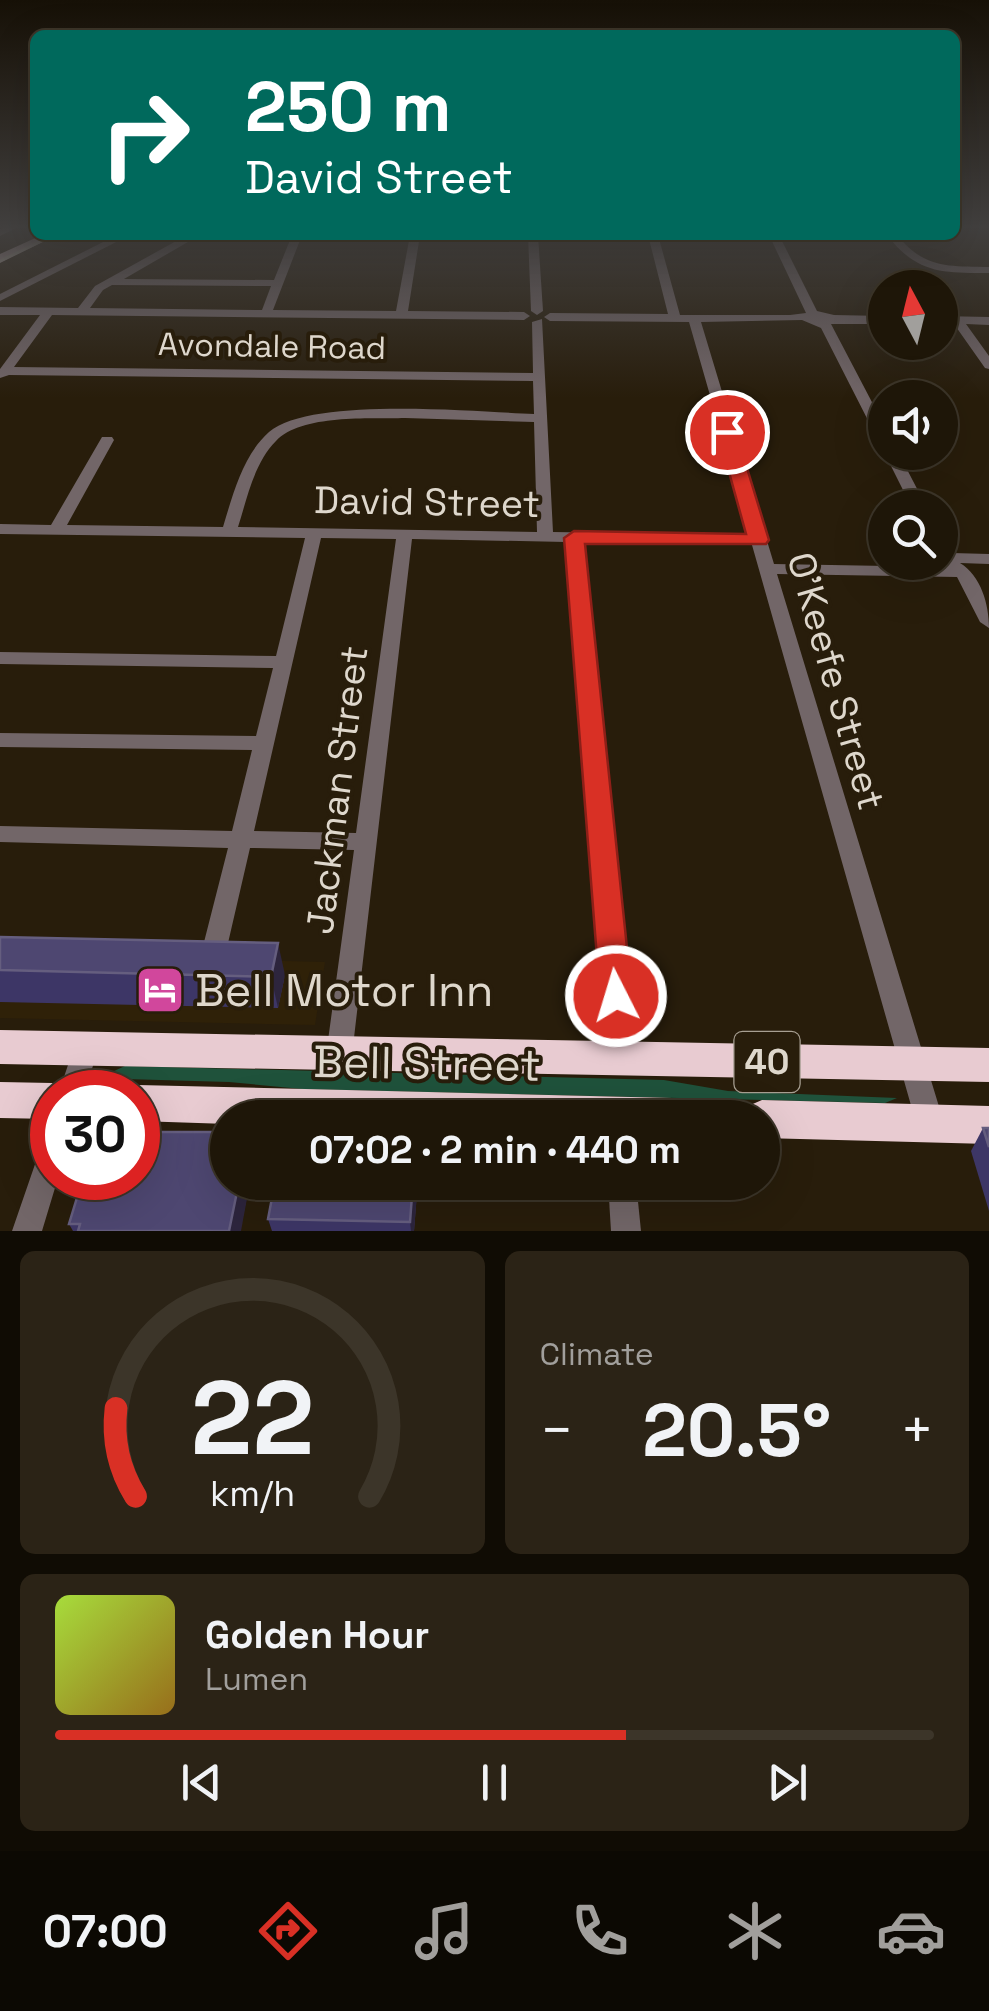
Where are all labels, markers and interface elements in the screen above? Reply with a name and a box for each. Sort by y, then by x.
text: 250 m [245,62,452,151]
icon: right [80,70,210,200]
text: David Street [245,149,513,206]
north arrow [868,270,958,360]
map controls [868,270,958,580]
street label: Avondale Road [158,324,386,368]
button: sound [868,380,958,470]
pin [685,390,770,475]
icon: arrive [700,405,755,460]
street label: David Street [314,476,540,528]
button: search [868,490,958,580]
street label: O'Keefe Street [776,547,896,815]
street label: Jackman Street [296,643,378,937]
position arrow [564,944,668,1048]
place label: Bell Motor Inn [195,962,493,1019]
hotel icon: Bell Motor Inn [134,964,186,1016]
road number: 40 [734,1032,800,1092]
street label: Bell Street [313,1033,541,1094]
speed limit sign: 30 [30,1070,160,1200]
text: 07:02 · 2 min · 440 m [309,1126,681,1174]
text: Climate [540,1334,654,1374]
text: 22 [190,1352,314,1484]
text: 20.5° [642,1382,831,1478]
text: − [540,1395,574,1465]
text: + [900,1395,934,1465]
text: km/h [210,1471,295,1516]
text: Golden Hour [205,1611,429,1659]
text: Lumen [205,1659,308,1699]
icon: previous [174,1755,229,1810]
icon: pause [467,1755,522,1810]
icon: next [760,1755,815,1810]
icon: directions [253,1896,323,1966]
icon: music [409,1896,479,1966]
icon: phone [565,1896,635,1966]
icon: climate [720,1896,790,1966]
icon: car [876,1896,946,1966]
text: 07:00 [43,1903,168,1960]

